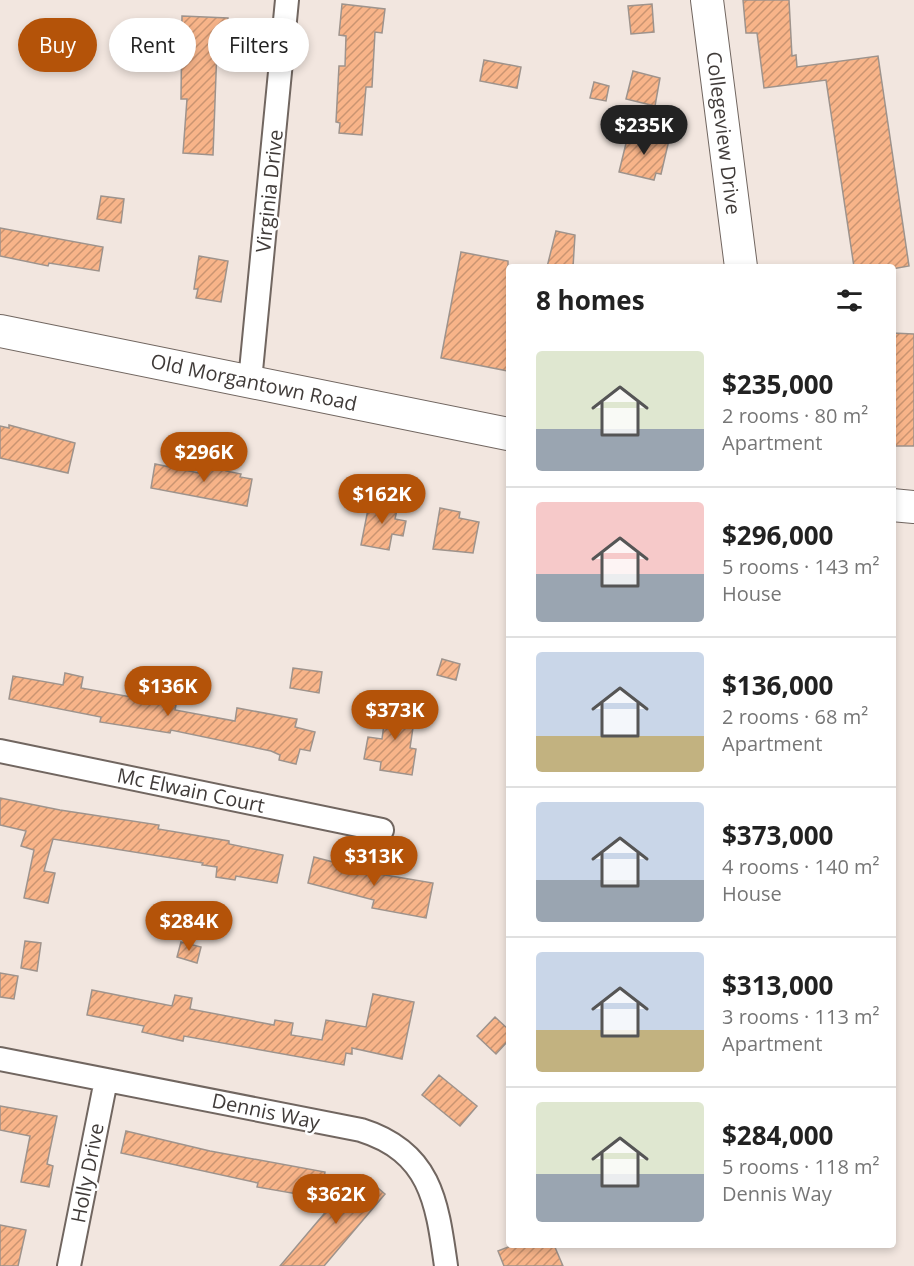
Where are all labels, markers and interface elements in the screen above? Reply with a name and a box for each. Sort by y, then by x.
chip: Buy [18,18,97,72]
chip: Rent [109,18,196,72]
chip: Filters [208,18,309,72]
street label: Collegeview Drive [701,50,747,216]
pin: $235K [602,105,686,156]
text: $235K [614,111,674,138]
street label: Virginia Drive [249,128,289,254]
text: 8 homes [536,282,645,318]
icon: filters [833,284,866,317]
street label: Old Morgantown Road [148,347,360,417]
text: $235,000 [722,366,833,402]
icon: home [584,375,656,447]
text: 2 rooms · 80 m² [722,402,868,429]
text: Apartment [722,429,822,456]
pin: $296K [162,432,246,483]
text: $296K [174,438,234,465]
pin: $162K [340,474,424,525]
text: $162K [352,480,412,507]
text: $296,000 [722,517,833,553]
icon: home [584,526,656,598]
text: 5 rooms · 143 m² [722,553,880,580]
text: House [722,580,782,607]
pin: $136K [126,666,210,717]
text: $136,000 [722,667,833,703]
text: $136K [138,672,198,699]
icon: home [584,676,656,748]
pin: $373K [353,690,437,741]
text: $373K [365,696,425,723]
text: 2 rooms · 68 m² [722,703,868,730]
text: Apartment [722,730,822,757]
street label: Mc Elwain Court [115,761,267,819]
text: $373,000 [722,817,833,853]
icon: home [584,826,656,898]
pin: $313K [332,836,416,887]
text: $313K [344,842,404,869]
text: 4 rooms · 140 m² [722,853,880,880]
text: House [722,880,782,907]
pin: $284K [147,901,231,952]
text: $284K [159,907,219,934]
text: $313,000 [722,967,833,1003]
icon: home [584,976,656,1048]
text: 3 rooms · 113 m² [722,1003,880,1030]
text: Apartment [722,1030,822,1057]
street label: Dennis Way [210,1086,323,1136]
text: $284,000 [722,1117,833,1153]
street label: Holly Drive [64,1121,110,1225]
icon: home [584,1126,656,1198]
text: 5 rooms · 118 m² [722,1153,880,1180]
pin: $362K [294,1174,378,1225]
text: $362K [306,1180,366,1207]
text: Dennis Way [722,1180,832,1207]

